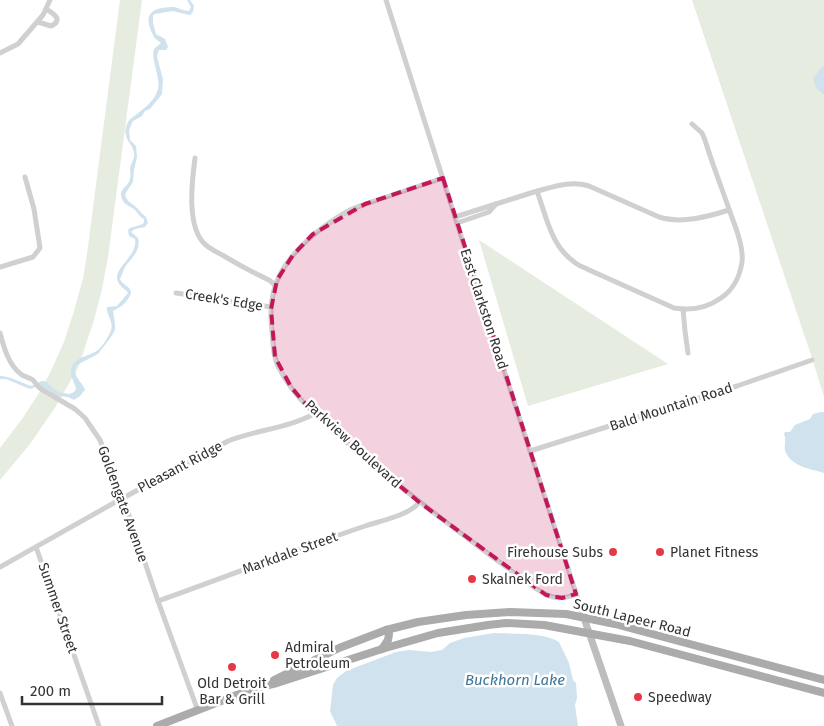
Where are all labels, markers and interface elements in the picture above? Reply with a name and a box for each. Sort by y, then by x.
street label: East Clarkston Road [456,247,512,371]
street label: Creek's Edge [184,285,264,315]
street label: Bald Mountain Road [607,379,735,435]
street label: Parkview Boulevard [301,396,405,492]
street label: Pleasant Ridge [135,438,225,496]
street label: Goldengate Avenue [94,444,152,564]
street label: Markdale Street [240,528,341,578]
place label: Firehouse Subs [507,544,603,561]
place label: Planet Fitness [670,544,759,561]
marker: Firehouse Subs [607,546,619,558]
marker: Planet Fitness [654,546,666,558]
street label: Summer Street [35,561,82,656]
place label: Skalnek Ford [482,571,563,588]
marker: Skalnek Ford [466,573,478,585]
street label: South Lapeer Road [572,595,692,641]
place label: Admiral Petroleum [285,639,350,672]
marker: Admiral Petroleum [269,649,281,661]
marker: Old Detroit Bar & Grill [226,661,238,673]
water label: Buckhorn Lake [465,671,565,689]
scale bar [22,674,162,706]
place label: Old Detroit Bar & Grill [197,675,268,708]
text: 200 m [30,682,71,700]
place label: Speedway [648,689,712,706]
marker: Speedway [632,691,644,703]

